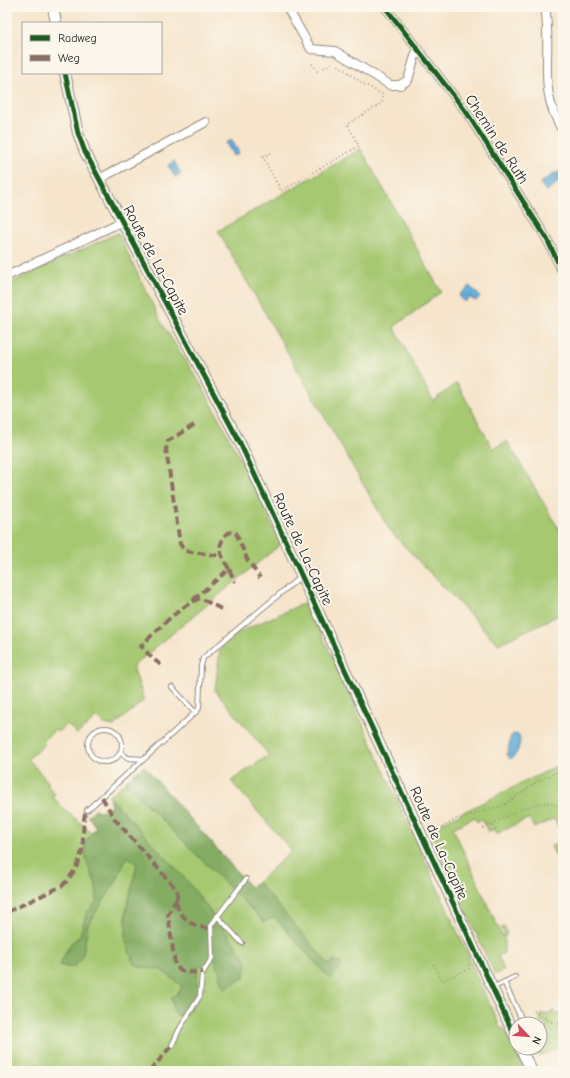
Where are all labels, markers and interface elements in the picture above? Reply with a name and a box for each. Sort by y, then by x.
legend [22,22,162,74]
text: Radweg [58,31,97,45]
text: Weg [58,51,80,65]
street label: Chemin de Ruth [461,91,533,187]
street label: Route de La-Capite [119,202,193,318]
street label: Route de La-Capite [269,490,337,608]
street label: Route de La-Capite [406,784,472,903]
north arrow [508,1016,548,1056]
text: N [529,1034,544,1046]

